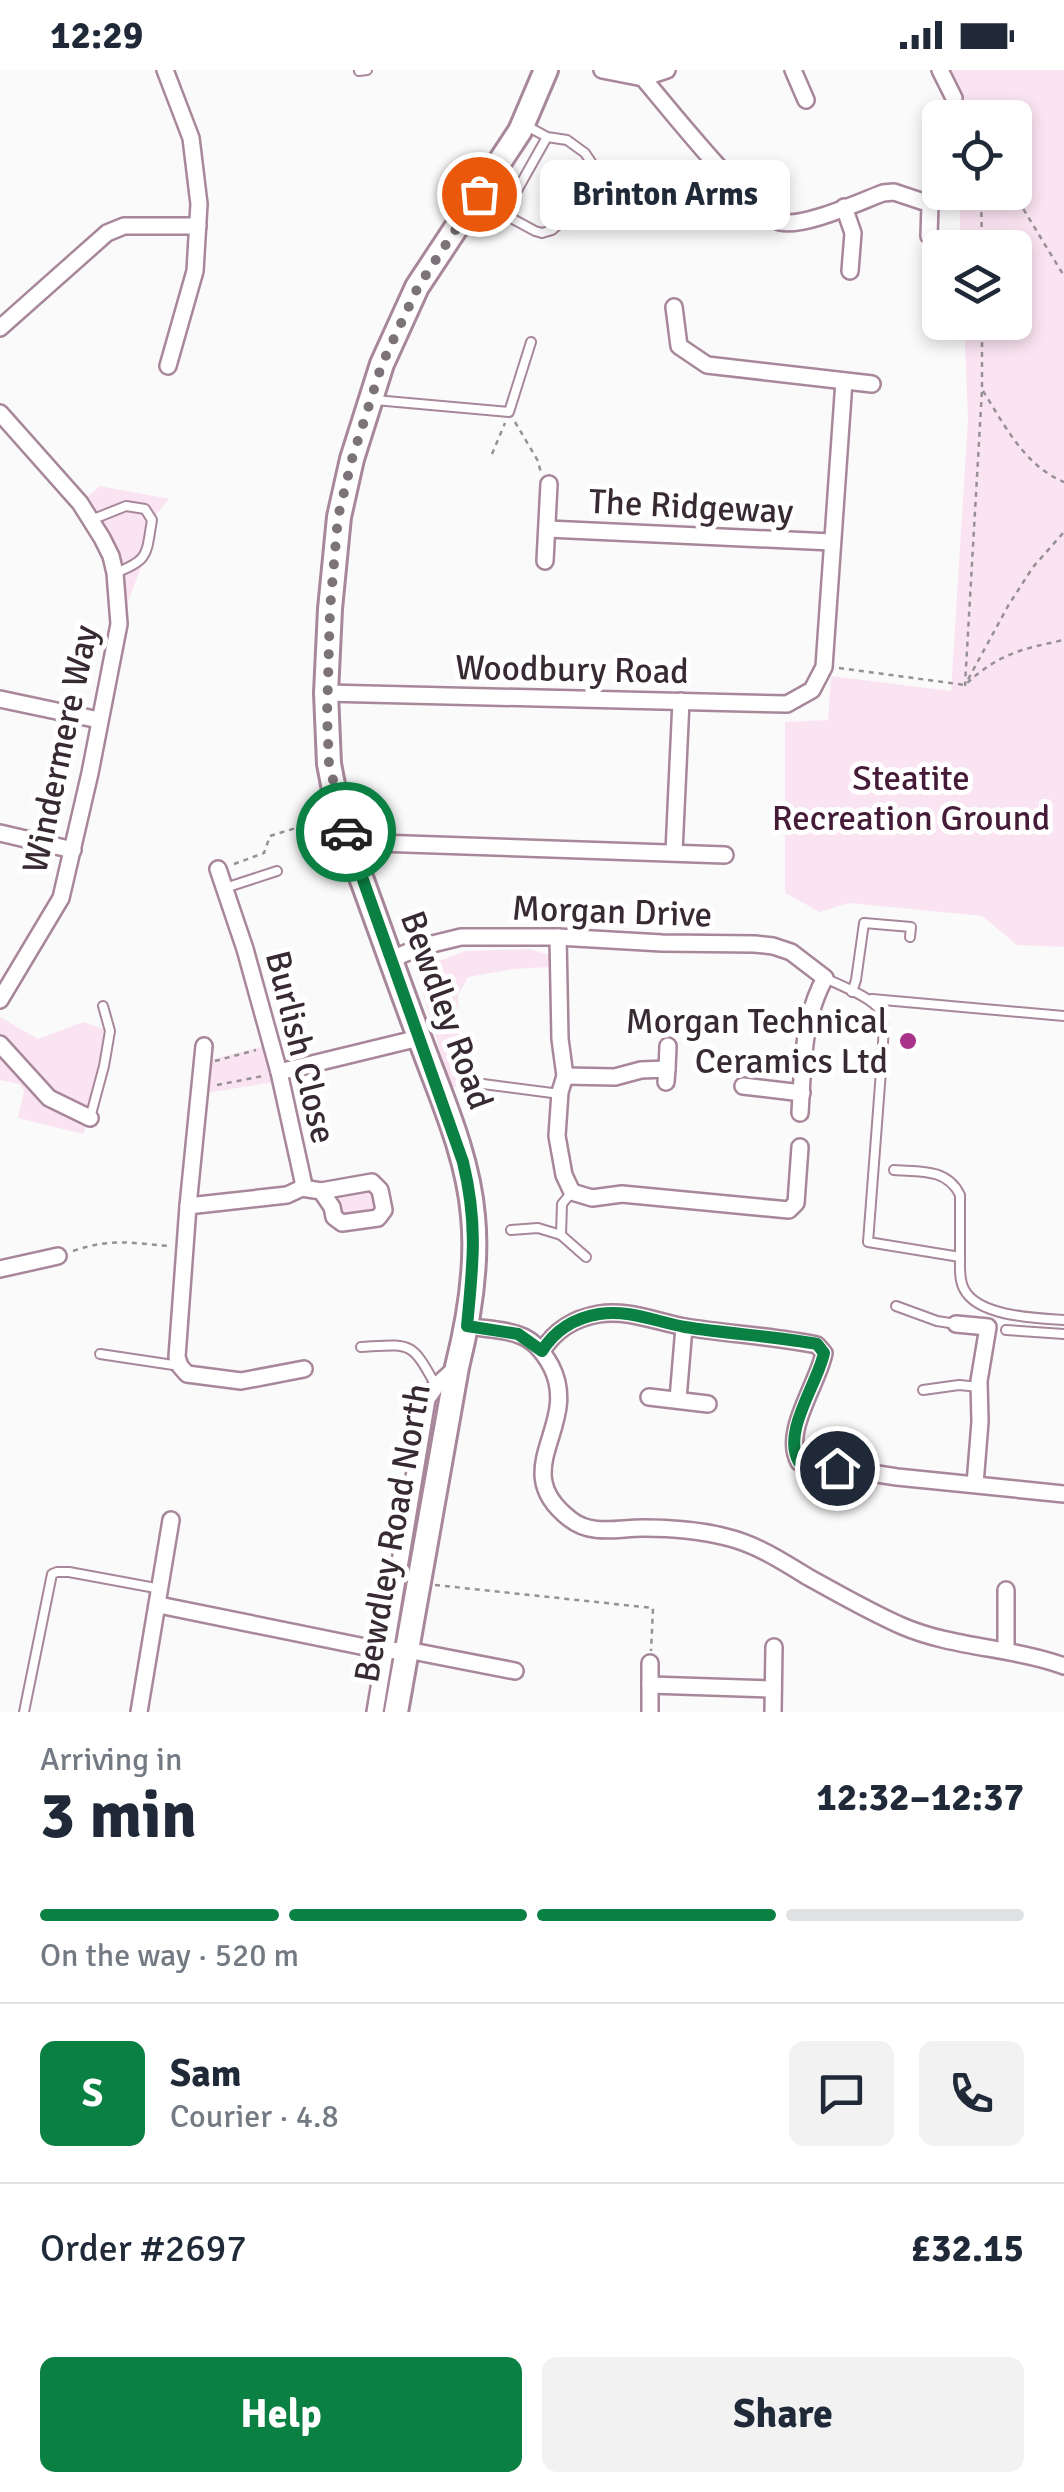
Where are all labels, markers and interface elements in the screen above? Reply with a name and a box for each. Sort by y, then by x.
text: 12:29 [50,12,143,59]
map controls [922,100,1032,340]
button: locate [922,100,1032,210]
pin [437,152,522,237]
callout: Brinton Arms [539,159,789,229]
icon: bag [452,167,507,222]
text: Brinton Arms [572,175,758,214]
button: layers [922,230,1032,340]
street label: The Ridgeway [588,480,794,533]
street label: Windermere Way [13,621,108,877]
street label: Woodbury Road [455,646,689,693]
park label: Steatite Recreation Ground [772,757,1050,840]
courier [296,782,396,882]
icon: car [319,805,374,860]
street label: Morgan Drive [511,887,713,936]
street label: Bewdley Road [391,905,502,1115]
street label: Burlish Close [256,946,345,1148]
place label: Morgan Technical Ceramics Ltd [625,1000,888,1083]
marker: Morgan Technical Ceramics Ltd [897,1030,919,1052]
street label: Bewdley Road North [345,1380,440,1686]
pin [795,1426,880,1511]
icon: home [810,1441,865,1496]
text: Arriving in [40,1740,182,1779]
text: 12:32–12:37 [816,1774,1024,1821]
text: 3 min [40,1776,197,1856]
text: On the way · 520 m [40,1936,299,1975]
button: chat [789,2041,894,2146]
button: phone [919,2041,1024,2146]
text: Sam [170,2050,241,2097]
text: S [82,2070,103,2117]
text: Courier · 4.8 [170,2097,339,2136]
text: Order #2697 [40,2225,247,2272]
text: £32.15 [911,2225,1024,2272]
button: Help [40,2357,522,2472]
button: Share [542,2357,1024,2472]

